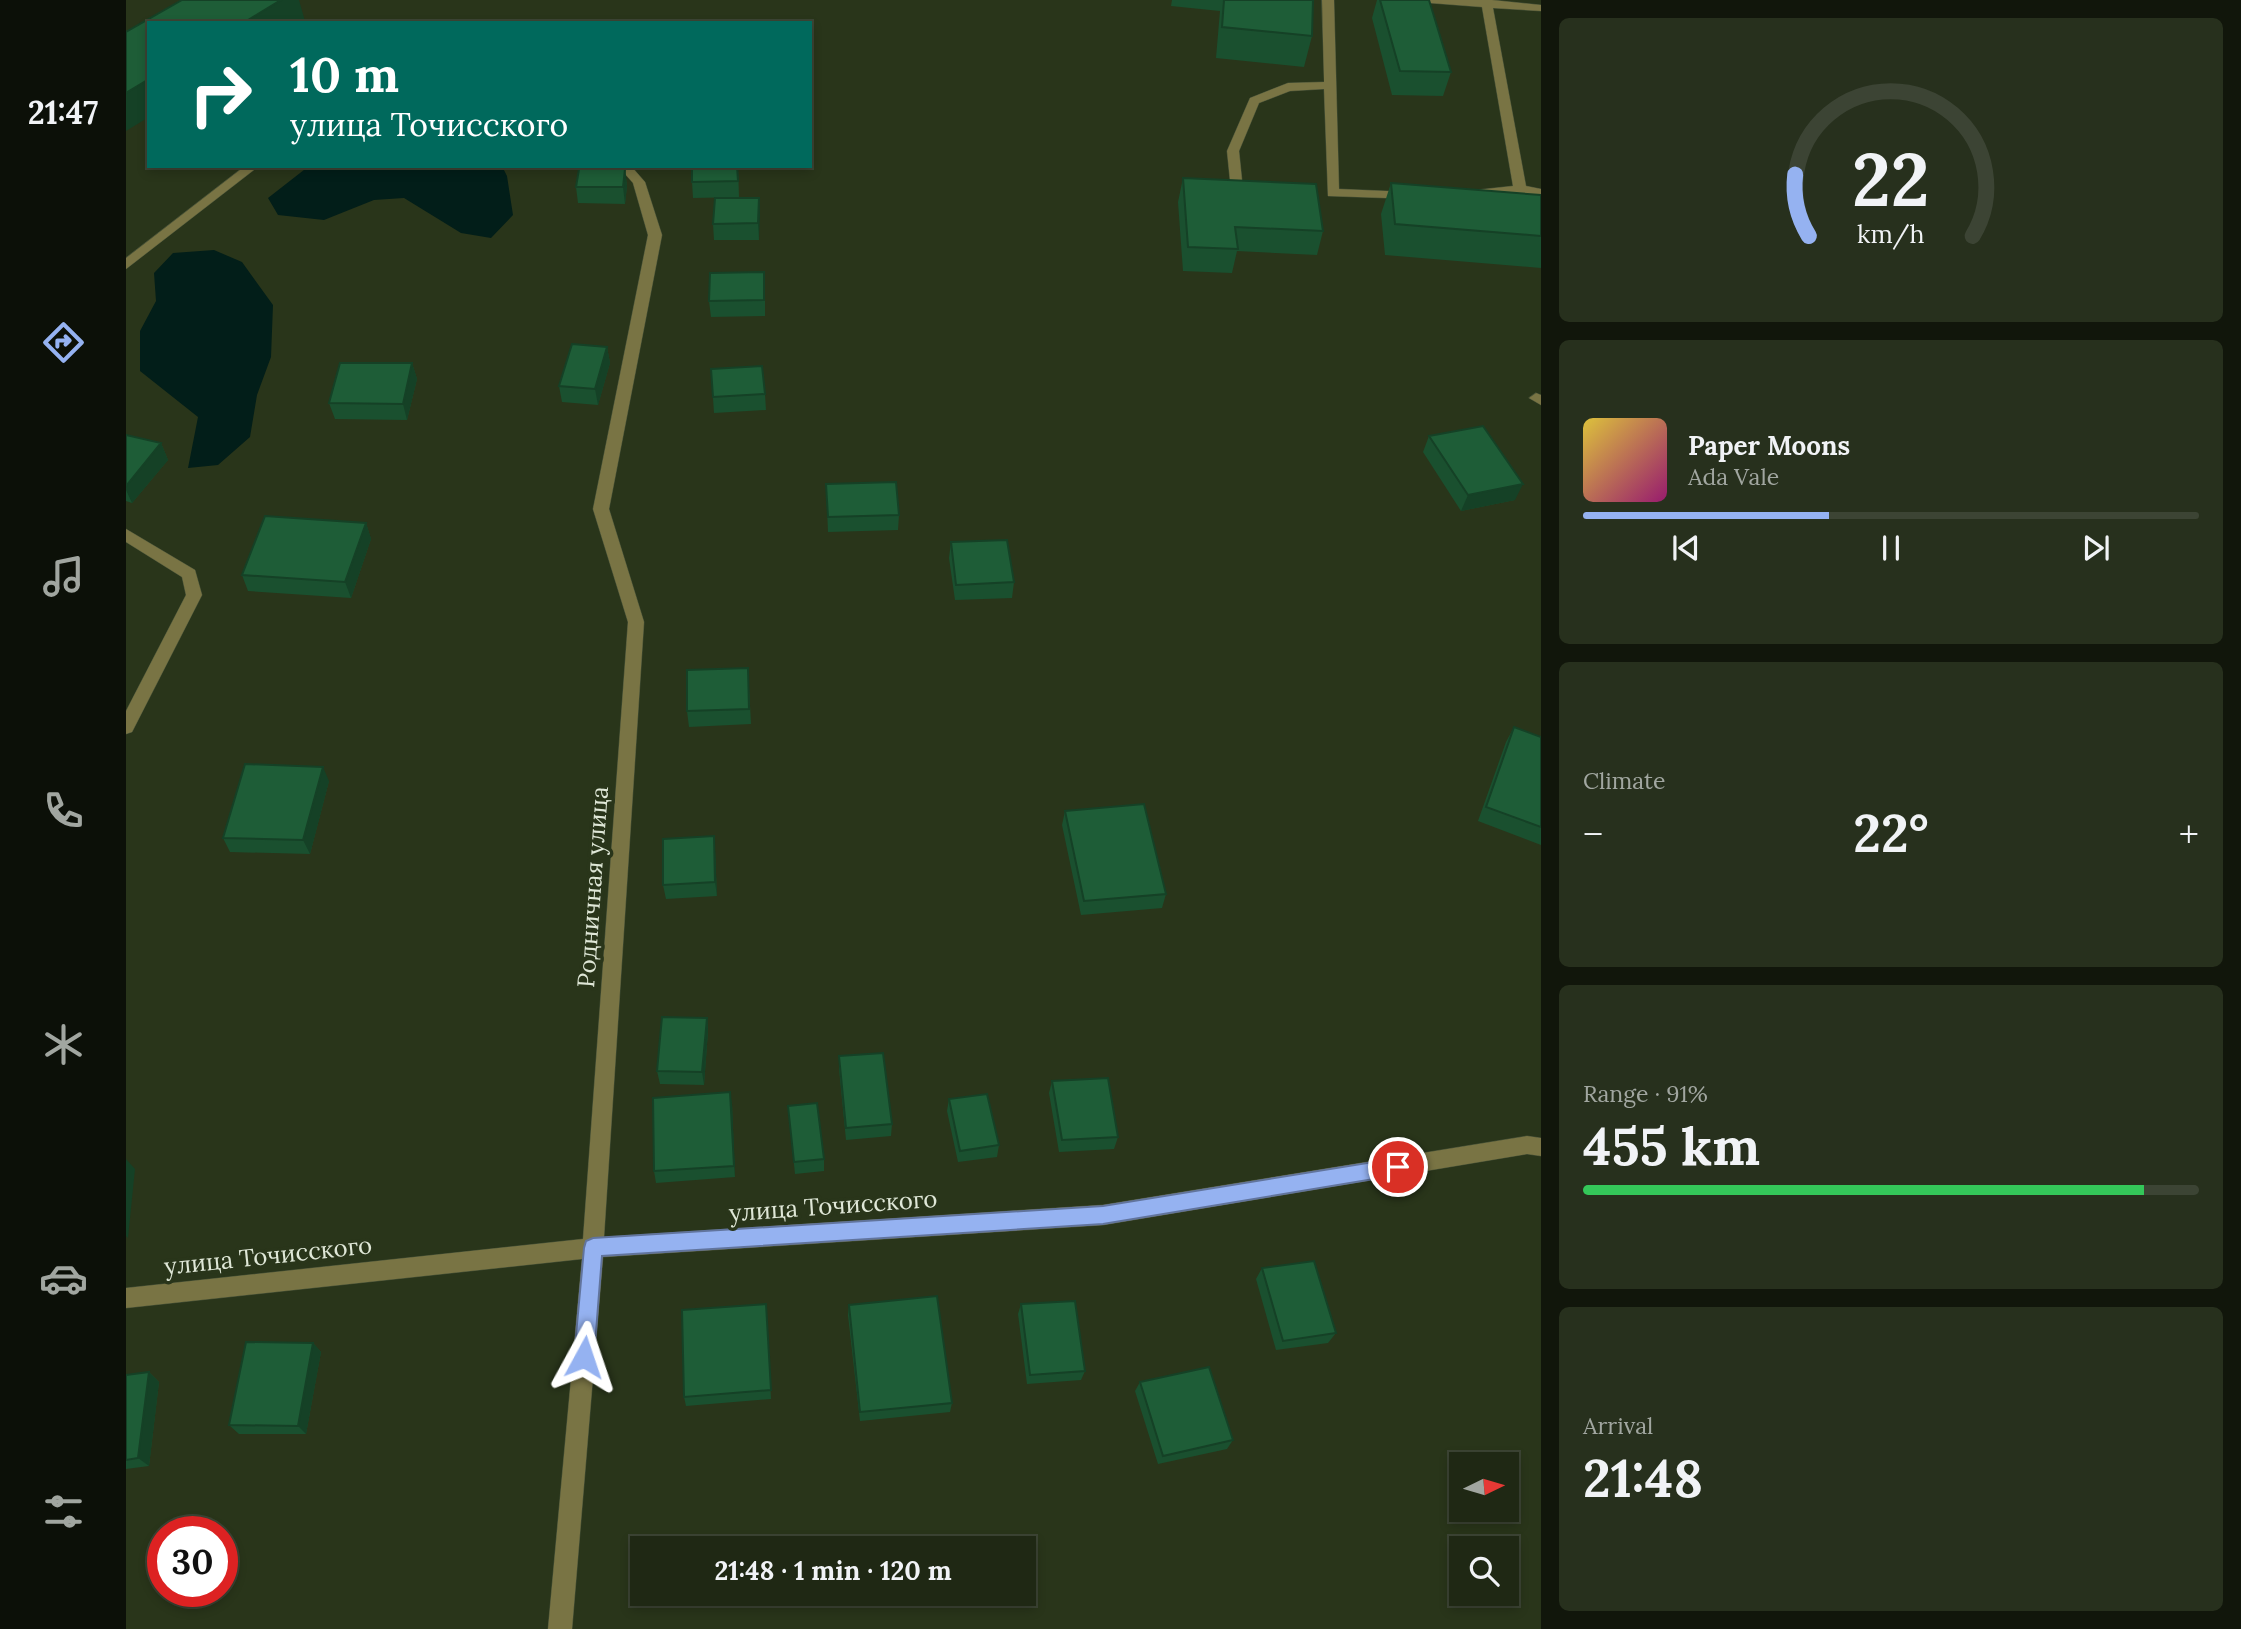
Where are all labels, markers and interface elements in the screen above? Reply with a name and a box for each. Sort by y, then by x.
text: 10 m [290,43,399,105]
icon: right [175,49,266,140]
text: 21:47 [28,92,98,133]
text: улица Точисского [290,104,568,145]
text: 22 [1852,133,1930,226]
text: km/h [1857,218,1925,250]
icon: directions [39,318,88,367]
text: Paper Moons [1688,429,1850,462]
text: Ada Vale [1688,462,1779,491]
icon: previous [1667,529,1705,567]
icon: pause [1872,529,1910,567]
icon: next [2077,529,2115,567]
icon: music [39,552,88,601]
text: Climate [1583,766,1665,795]
street label: Родничная улица [570,785,615,989]
icon: phone [39,786,88,835]
text: 22° [1853,800,1929,866]
text: − [1583,810,1603,858]
text: + [2179,810,2199,858]
icon: climate [39,1020,88,1069]
text: Range · 91% [1583,1079,1708,1108]
text: 455 km [1583,1113,1760,1179]
pin [1368,1137,1428,1197]
icon: arrive [1379,1148,1417,1186]
street label: улица Точисского [728,1183,938,1228]
street label: улица Точисского [163,1229,373,1282]
icon: car [39,1254,88,1303]
position arrow [547,1320,621,1394]
text: Arrival [1583,1411,1653,1440]
text: 21:48 [1583,1445,1703,1511]
north arrow [1449,1452,1519,1522]
map controls [1449,1452,1519,1606]
icon: filters [39,1487,88,1536]
speed limit sign: 30 [147,1516,238,1607]
button: search [1449,1536,1519,1606]
text: 21:48 · 1 min · 120 m [714,1554,952,1587]

